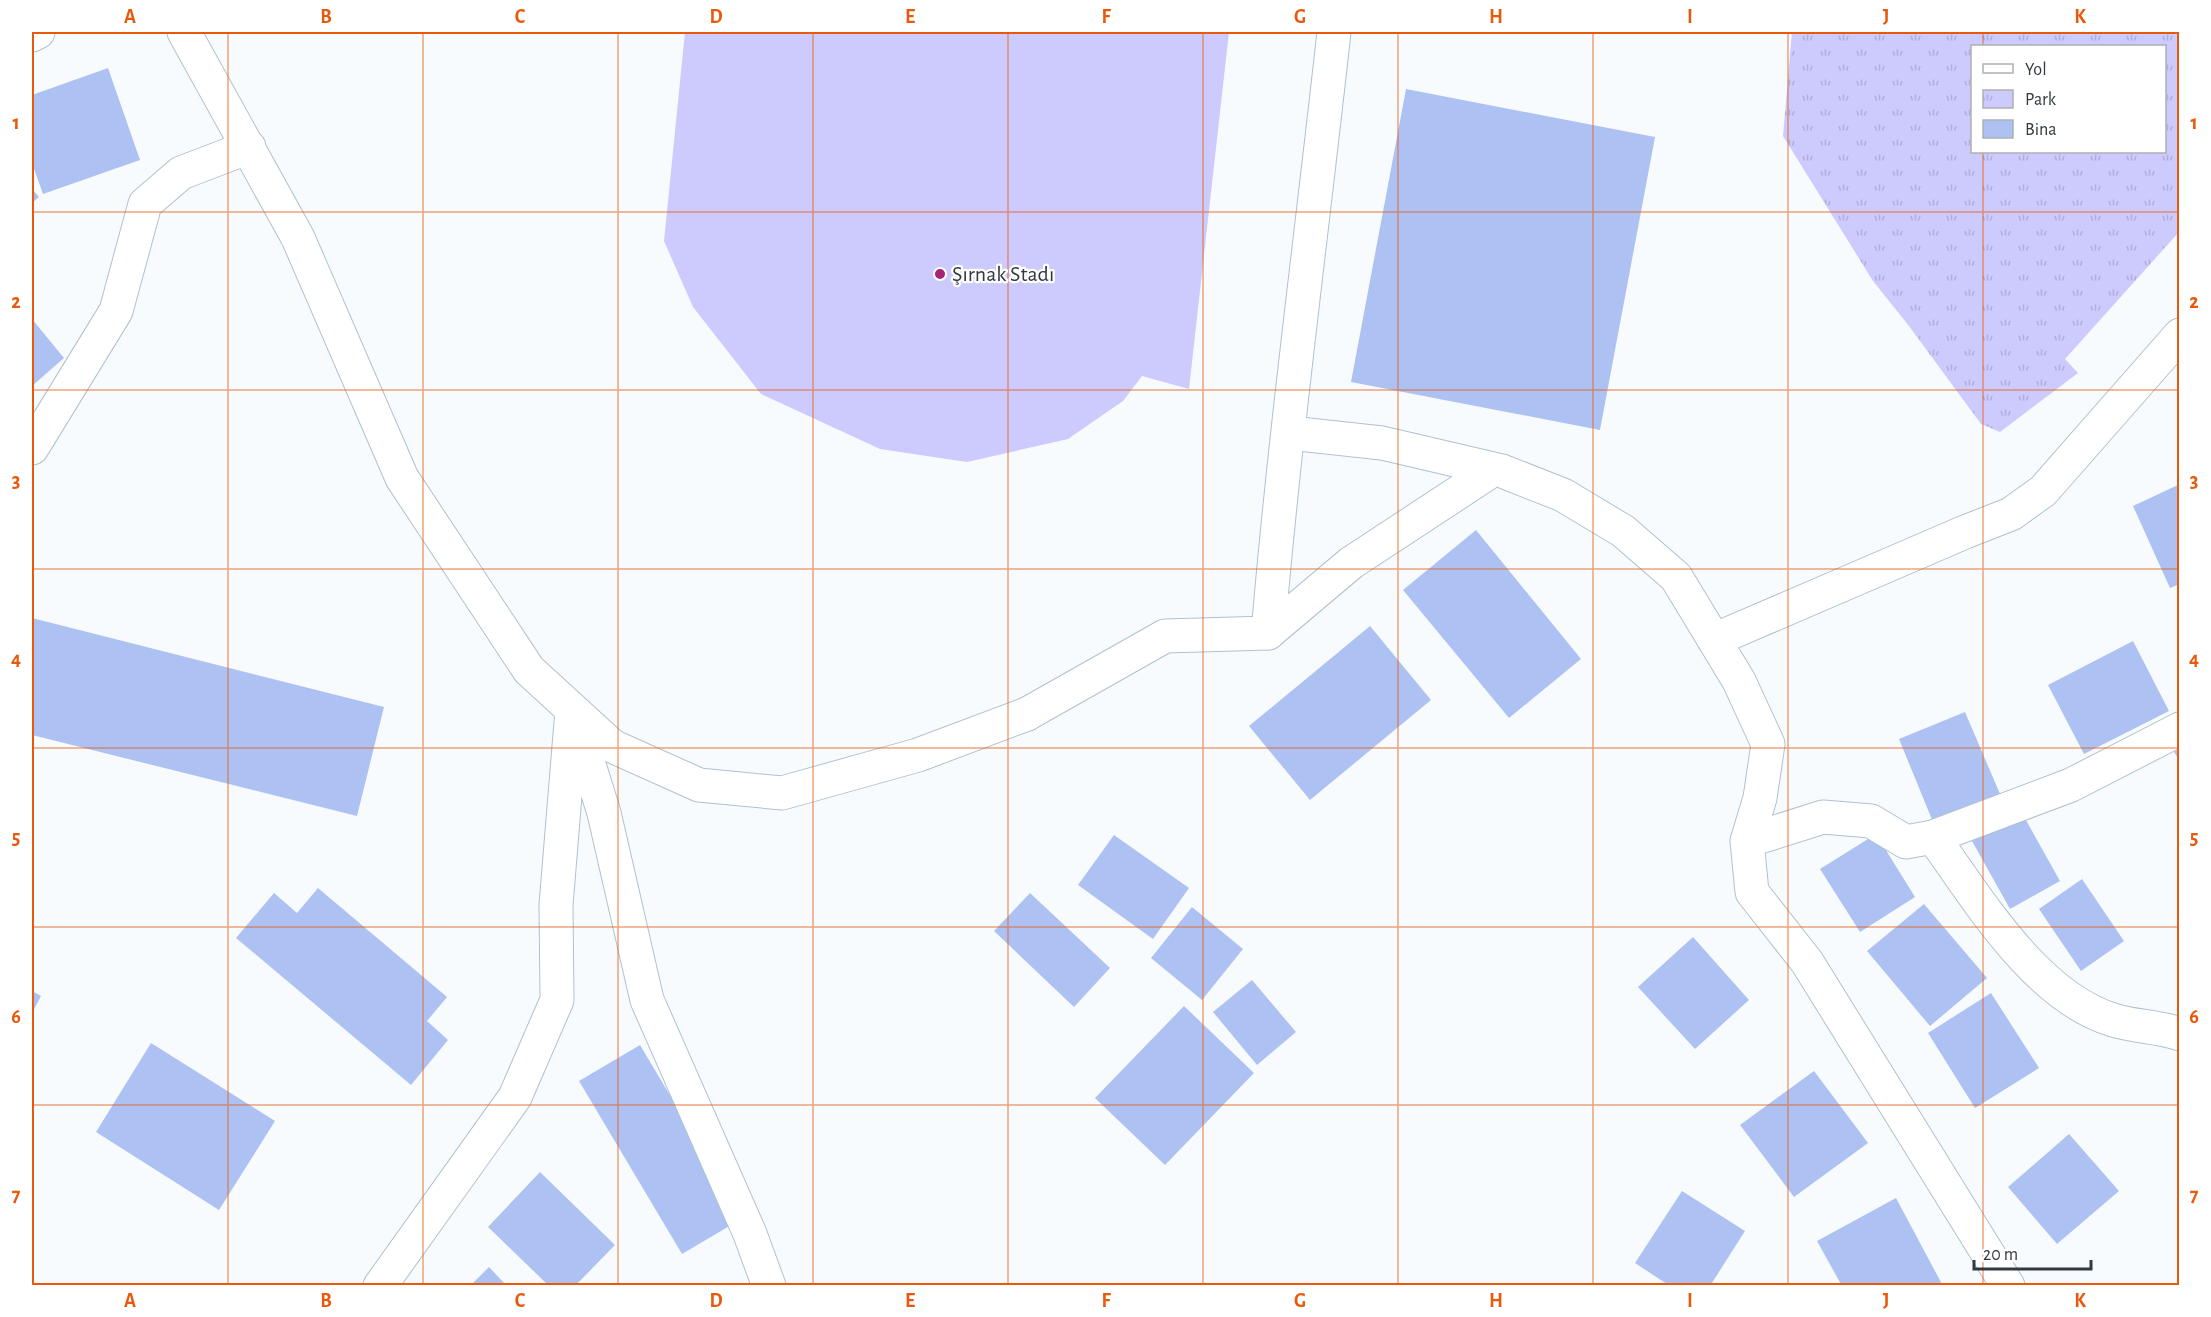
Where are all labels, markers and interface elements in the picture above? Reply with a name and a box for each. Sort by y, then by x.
text: A [124,7,136,27]
text: B [320,7,332,27]
text: C [515,7,526,27]
text: D [709,7,723,27]
text: E [905,7,915,27]
text: F [1101,7,1111,27]
text: G [1294,7,1306,27]
text: H [1489,7,1503,27]
text: I [1687,7,1693,27]
text: J [1883,7,1889,27]
text: K [2074,7,2086,27]
legend [1971,45,2166,153]
text: Yol [2025,61,2047,79]
text: Park [2025,91,2057,109]
text: 1 [12,113,20,133]
text: 1 [2190,113,2198,133]
text: Bina [2025,121,2057,139]
place label: Şırnak Stadı [952,263,1054,285]
marker: Şırnak Stadı [933,267,947,281]
text: 2 [11,292,21,312]
text: 2 [2189,292,2199,312]
text: 3 [12,471,20,491]
text: 3 [2190,471,2198,491]
text: 4 [11,649,21,669]
text: 4 [2189,649,2199,669]
text: 5 [12,828,20,848]
text: 5 [2190,828,2198,848]
text: 6 [11,1007,21,1027]
text: 6 [2189,1007,2199,1027]
text: 7 [12,1185,21,1205]
text: 7 [2190,1185,2199,1205]
scale bar [1974,1233,2091,1271]
text: 20 m [1983,1246,2018,1264]
text: A [124,1291,136,1311]
text: B [320,1291,332,1311]
text: C [515,1291,526,1311]
text: D [709,1291,723,1311]
text: E [905,1291,915,1311]
text: F [1101,1291,1111,1311]
text: G [1294,1291,1306,1311]
text: H [1489,1291,1503,1311]
text: I [1687,1291,1693,1311]
text: J [1883,1291,1889,1311]
text: K [2074,1291,2086,1311]

